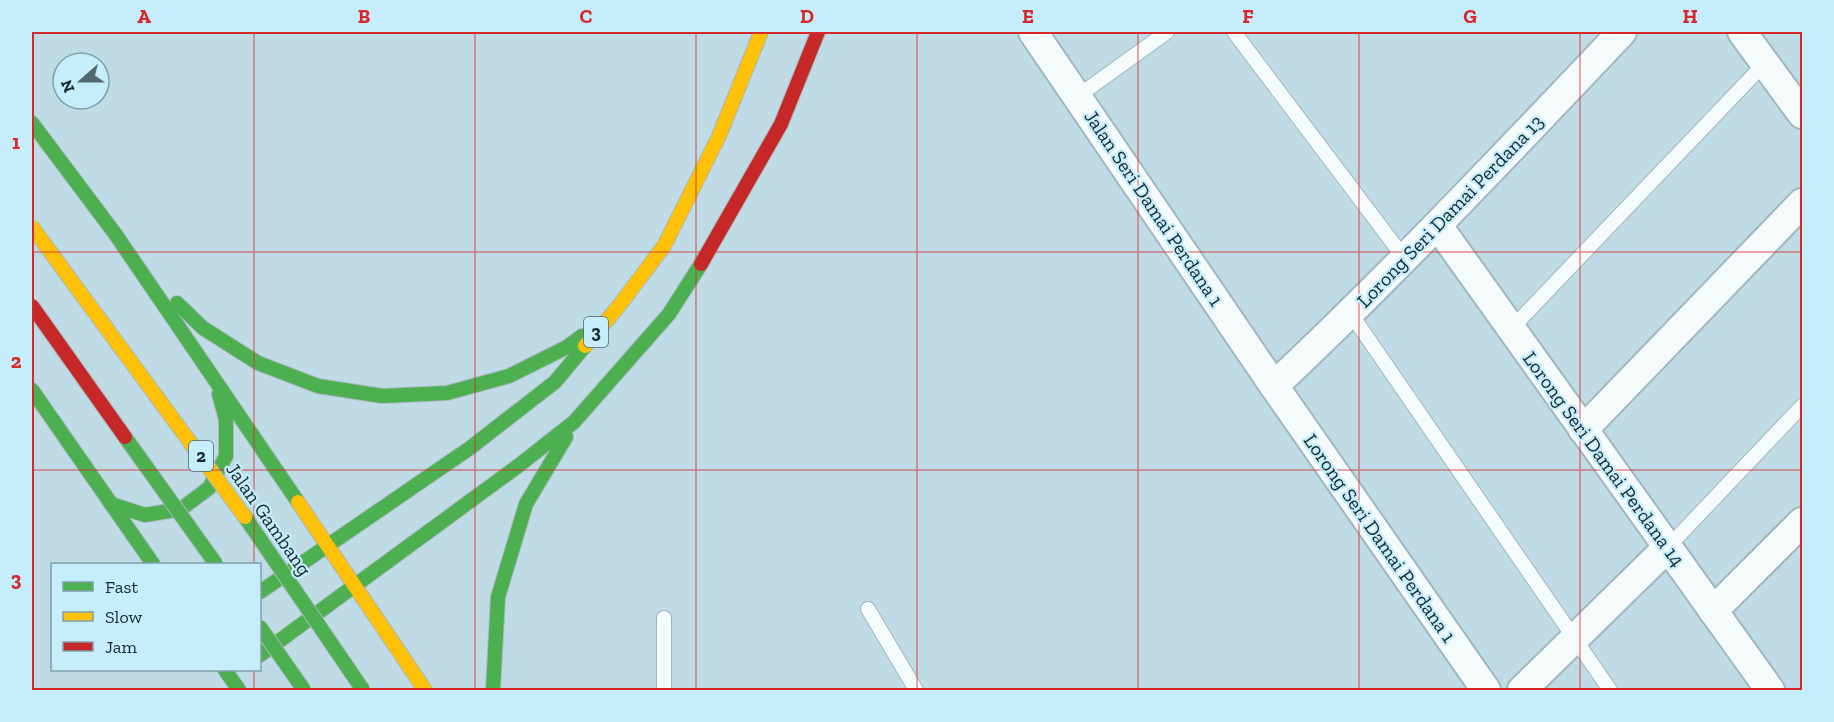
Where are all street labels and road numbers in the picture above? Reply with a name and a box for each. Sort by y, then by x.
street label: Jalan Seri Damai Perdana 1 [1079,105,1229,311]
street label: Lorong Seri Damai Perdana 13 [1352,110,1548,312]
road number: 3 [584,317,608,347]
street label: Lorong Seri Damai Perdana 14 [1518,347,1690,571]
street label: Lorong Seri Damai Perdana 1 [1299,429,1461,647]
road number: 2 [189,441,213,471]
street label: Jalan Gambang [221,458,317,580]

